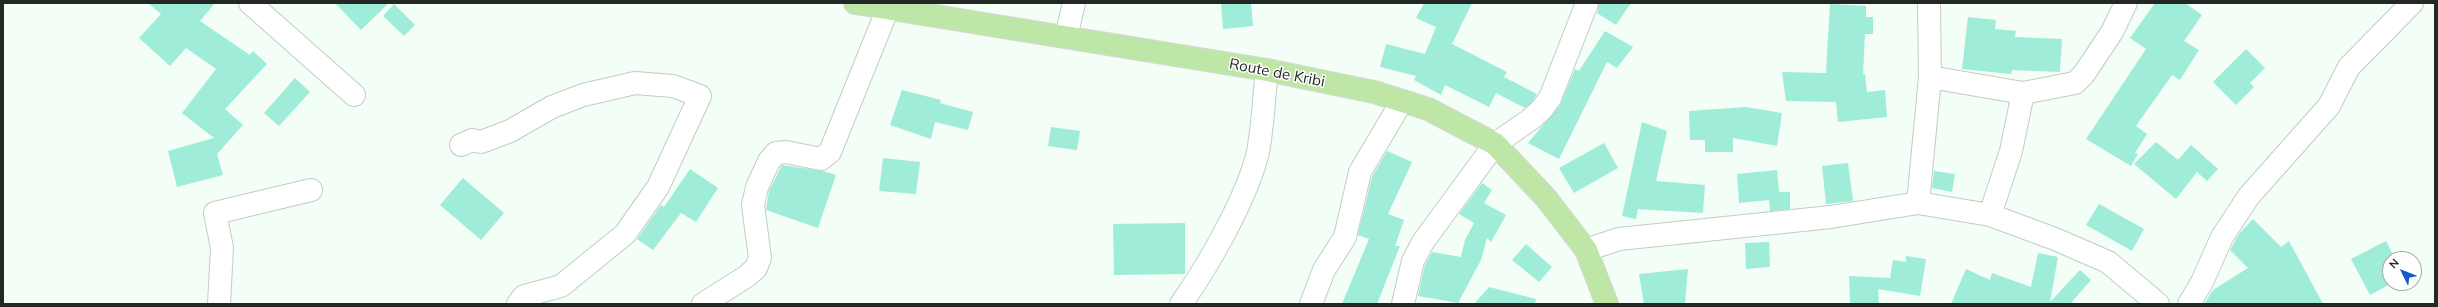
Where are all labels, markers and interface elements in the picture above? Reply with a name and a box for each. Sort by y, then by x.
street label: Route de Kribi [1228,55,1326,91]
north arrow [2382,251,2422,291]
text: N [2386,256,2402,271]

